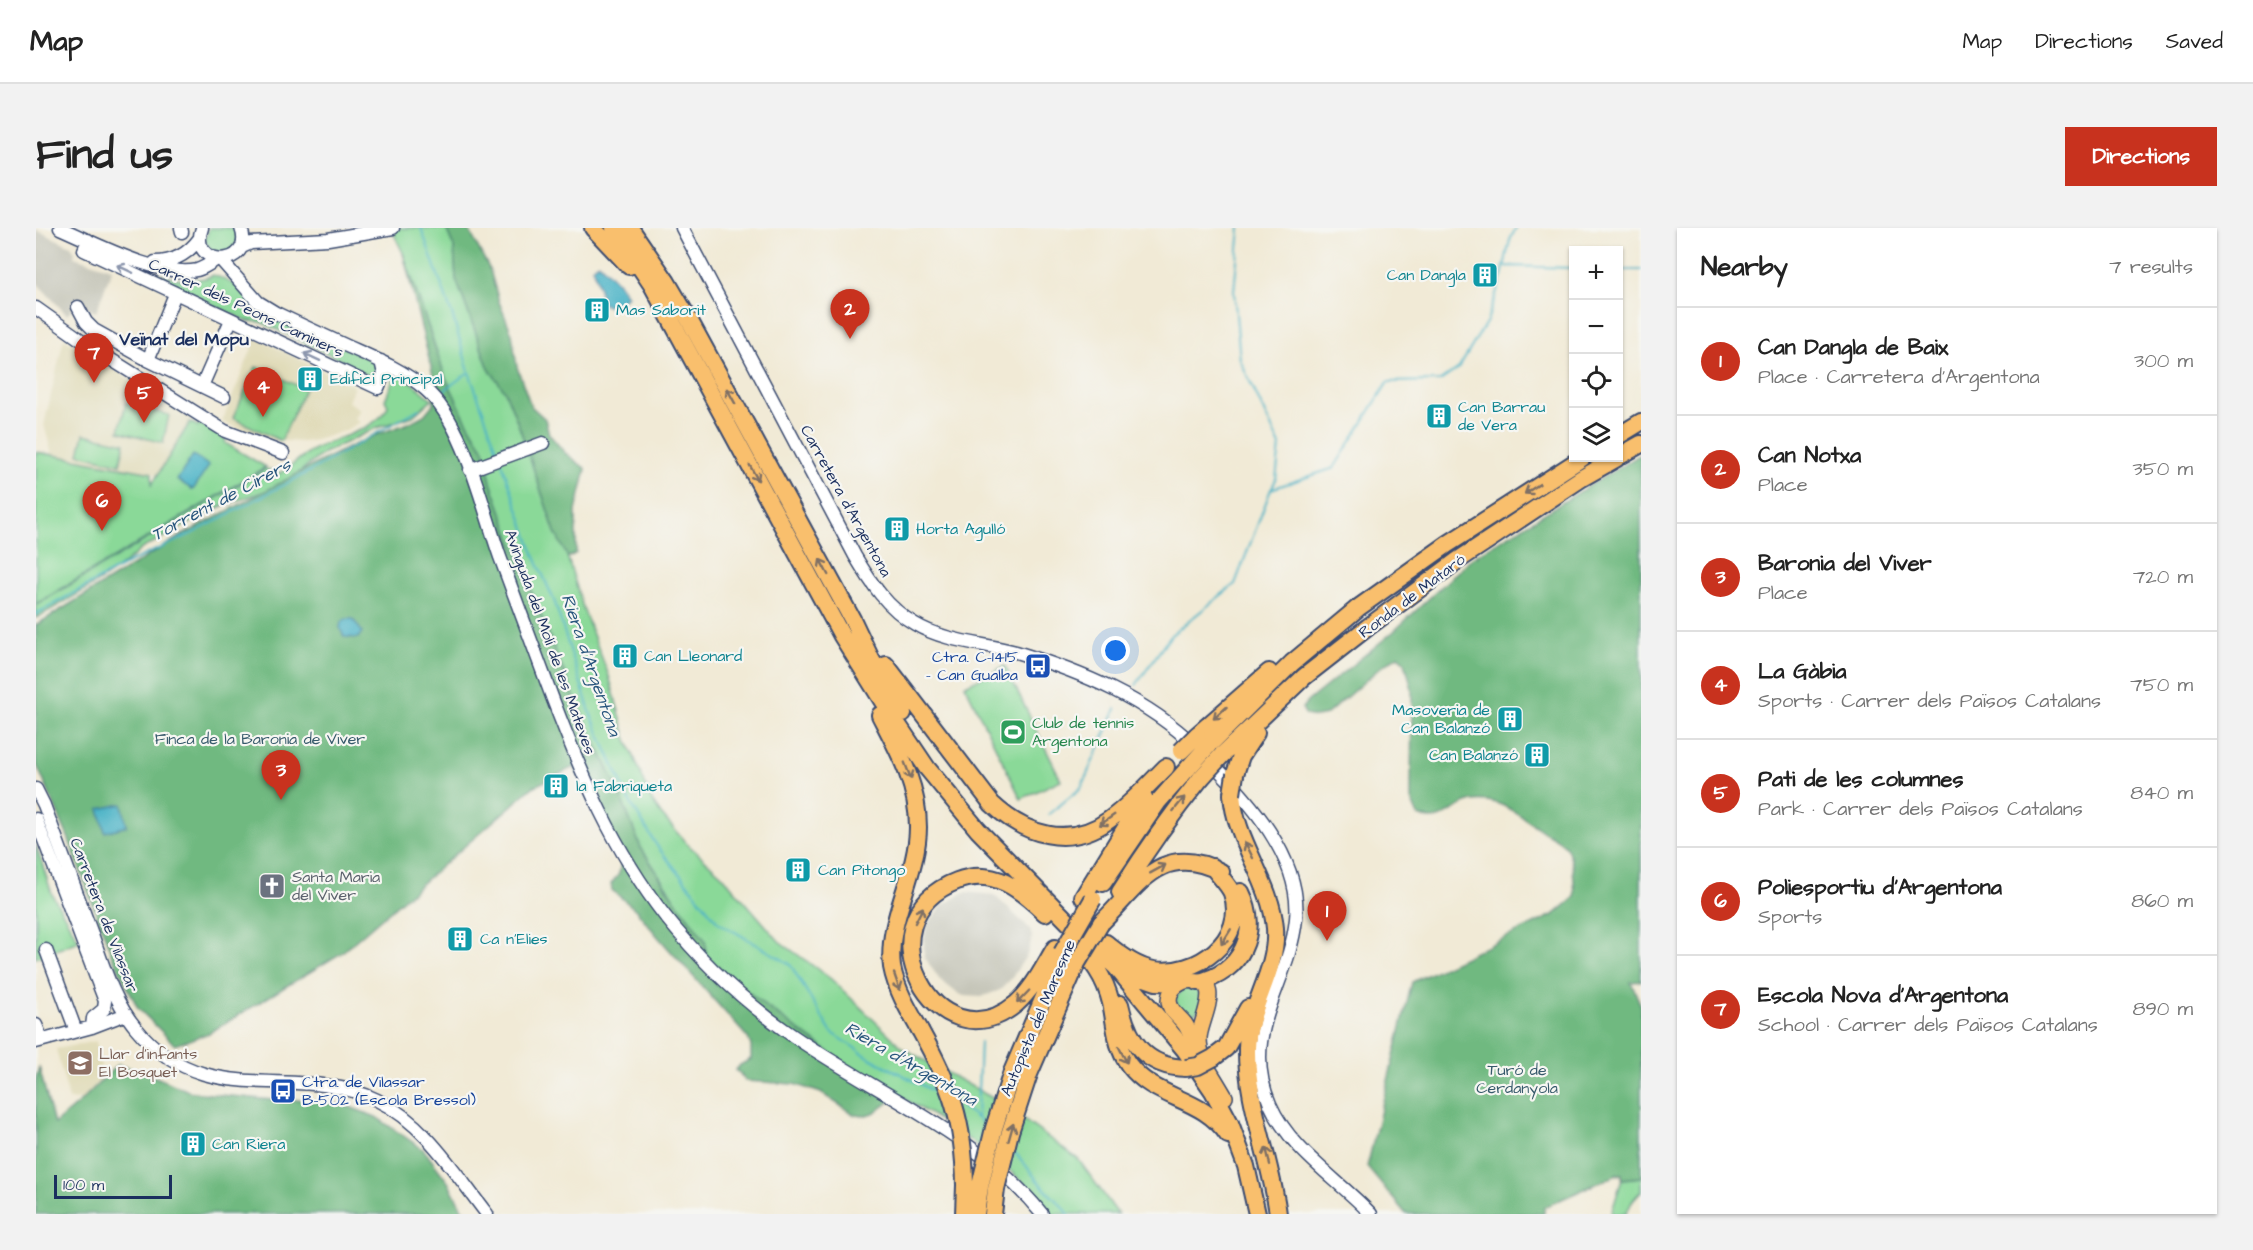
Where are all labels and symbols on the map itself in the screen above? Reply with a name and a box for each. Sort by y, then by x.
street label: Carrer dels Peons Caminers [145,253,347,363]
building icon: Can Dangla [1470,260,1500,290]
one-way arrow [116,262,134,274]
place label: Can Dangla [1387,264,1466,287]
pin: 2 [830,290,870,339]
building icon: Mas Saborit [582,295,612,325]
place label: Mas Saborit [616,299,706,321]
district label: Veïnat del Mopu [118,327,249,352]
pin: 7 [74,334,114,383]
one-way arrow [304,351,322,363]
building icon: Edifici Principal [295,364,325,394]
pin: 4 [244,368,282,417]
place label: Edifici Principal [330,368,443,390]
pin: 5 [124,374,164,423]
one-way arrow [725,388,737,405]
place label: Can Barrau de Vera [1458,396,1545,436]
building icon: Can Barrau de Vera [1424,401,1454,431]
street label: Carretera d'Argentona [794,421,897,581]
water label: Torrent de Cirers [147,452,296,547]
one-way arrow [748,464,760,481]
pin: 6 [82,482,122,531]
one-way arrow [1525,483,1541,495]
building icon: Horta Agulló [882,514,912,544]
place label: Horta Agulló [916,518,1005,541]
street label: Avinguda del Molí de les Mateves [498,527,601,758]
street label: Ronda de Mataró [1354,549,1470,643]
one-way arrow [818,559,829,577]
water label: Riera d'Argentona [554,591,627,741]
your location [1101,636,1130,665]
building icon: Can Lleonard [610,641,640,671]
place label: Can Lleonard [644,645,742,667]
place label: Ctra. C-1415 - Can Gualba [926,646,1019,686]
bus stop icon: Ctra. C-1415 - Can Gualba [1023,651,1053,681]
place label: Masoveria de Can Balanzó [1392,699,1490,739]
building icon: Masoveria de Can Balanzó [1495,704,1525,734]
one-way arrow [1213,706,1228,720]
place label: Club de tennis Argentona [1032,712,1134,753]
sports icon: Club de tennis Argentona [998,717,1028,747]
park label: Finca de la Baronia de Viver [155,728,365,750]
building icon: Can Balanzó [1522,740,1552,770]
place label: Can Balanzó [1429,744,1518,766]
pin: 3 [262,750,300,800]
one-way arrow [903,761,914,780]
building icon: la Fabriqueta [541,771,571,801]
place label: la Fabriqueta [576,775,672,797]
one-way arrow [1173,796,1186,812]
one-way arrow [1100,814,1116,826]
street label: Carretera de Vilassar [64,835,144,996]
one-way arrow [1243,842,1254,860]
building icon: Can Pitongo [783,855,813,885]
place label: Can Pitongo [818,859,905,882]
one-way arrow [1149,863,1167,874]
place label: Santa Maria del Viver [292,866,380,906]
church icon: Santa Maria del Viver [257,871,287,901]
pin: 1 [1308,892,1346,941]
one-way arrow [914,907,925,925]
building icon: Ca n'Elies [445,924,475,954]
place label: Ca n'Elies [480,928,548,950]
one-way arrow [1220,929,1233,946]
street label: Autopista del Maresme [995,936,1081,1100]
one-way arrow [892,972,903,991]
one-way arrow [1015,989,1030,1004]
water label: Riera d'Argentona [840,1016,982,1113]
place label: Llar d'infants El Bosquet [99,1043,197,1083]
one-way arrow [1118,1045,1130,1063]
school or university icon: Llar d'infants El Bosquet [65,1048,95,1078]
park label: Turó de Cerdanyola [1476,1059,1558,1100]
place label: Ctra. de Vilassar B-502 (Escola Bressol) [302,1071,476,1111]
bus stop icon: Ctra. de Vilassar B-502 (Escola Bressol) [268,1076,298,1106]
one-way arrow [1005,1123,1017,1142]
building icon: Can Riera [178,1129,208,1159]
place label: Can Riera [212,1133,285,1155]
one-way arrow [1261,1147,1273,1166]
scale bar [54,1172,172,1200]

